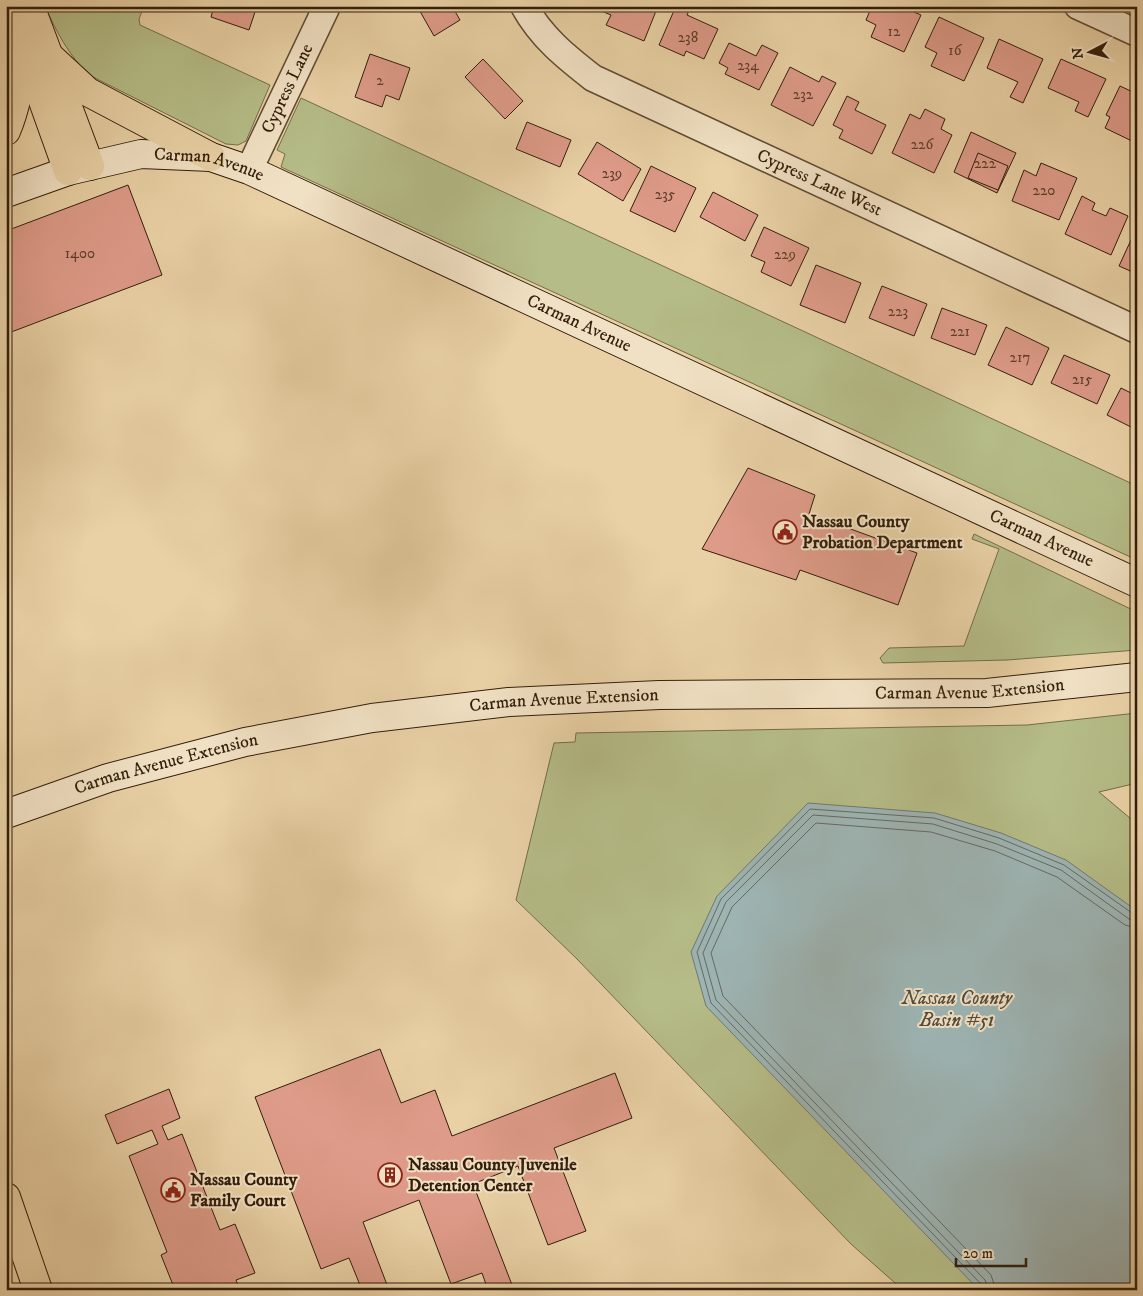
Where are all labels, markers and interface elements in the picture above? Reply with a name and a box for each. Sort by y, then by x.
house number: 12 [888,22,901,41]
house number: 238 [678,28,698,47]
north arrow [1066,28,1116,78]
street label: Cypress Lane [257,40,318,137]
house number: 16 [948,41,963,60]
text: N [1068,46,1088,60]
house number: 234 [737,56,759,75]
house number: 2 [376,71,384,90]
house number: 232 [793,85,814,104]
house number: 226 [911,135,934,154]
street label: Carman Avenue [153,144,268,186]
street label: Cypress Lane West [753,144,886,221]
house number: 222 [974,154,997,173]
house number: 239 [602,164,622,183]
house number: 220 [1033,181,1055,200]
house number: 235 [655,185,676,204]
house number: 1400 [65,244,95,263]
house number: 229 [774,245,796,264]
street label: Carman Avenue [523,290,635,357]
house number: 223 [888,302,908,321]
house number: 221 [950,322,970,341]
house number: 217 [1010,348,1030,367]
house number: 215 [1072,370,1093,389]
street label: Carman Avenue [986,505,1097,572]
place label: Nassau County Probation Department [802,511,963,554]
public building icon: Nassau County Probation Department [772,519,798,545]
street label: Carman Avenue Extension [875,674,1066,705]
street label: Carman Avenue Extension [468,684,660,718]
street label: Carman Avenue Extension [71,729,260,800]
water label: Nassau County Basin #51 [901,987,1014,1032]
place label: Nassau County Juvenile Detention Center [408,1154,577,1197]
building icon: Nassau County Juvenile Detention Center [377,1162,403,1188]
place label: Nassau County Family Court [190,1169,298,1212]
public building icon: Nassau County Family Court [160,1177,186,1203]
scale bar [956,1236,1026,1268]
text: 20 m [963,1244,993,1263]

